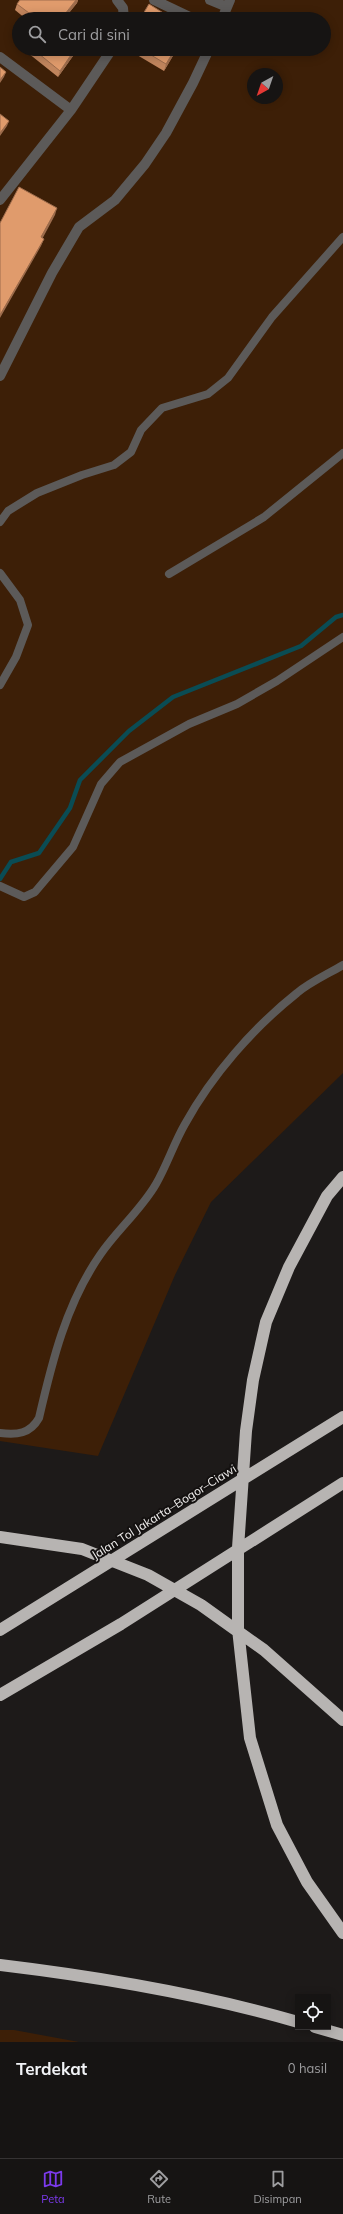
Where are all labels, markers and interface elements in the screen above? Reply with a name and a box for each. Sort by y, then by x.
search box [12,12,331,56]
icon: search [26,23,48,45]
text: Cari di sini [58,25,130,44]
north arrow [247,68,283,104]
street label: Jalan Tol Jakarta–Bogor–Ciawi [89,1461,239,1562]
map controls [295,1994,331,2030]
button: locate [295,1994,331,2030]
text: Terdekat [16,2058,87,2079]
text: 0 hasil [288,2060,327,2076]
tab: Peta [41,2168,65,2206]
tab: Rute [147,2168,171,2206]
tab: Disimpan [253,2168,302,2206]

